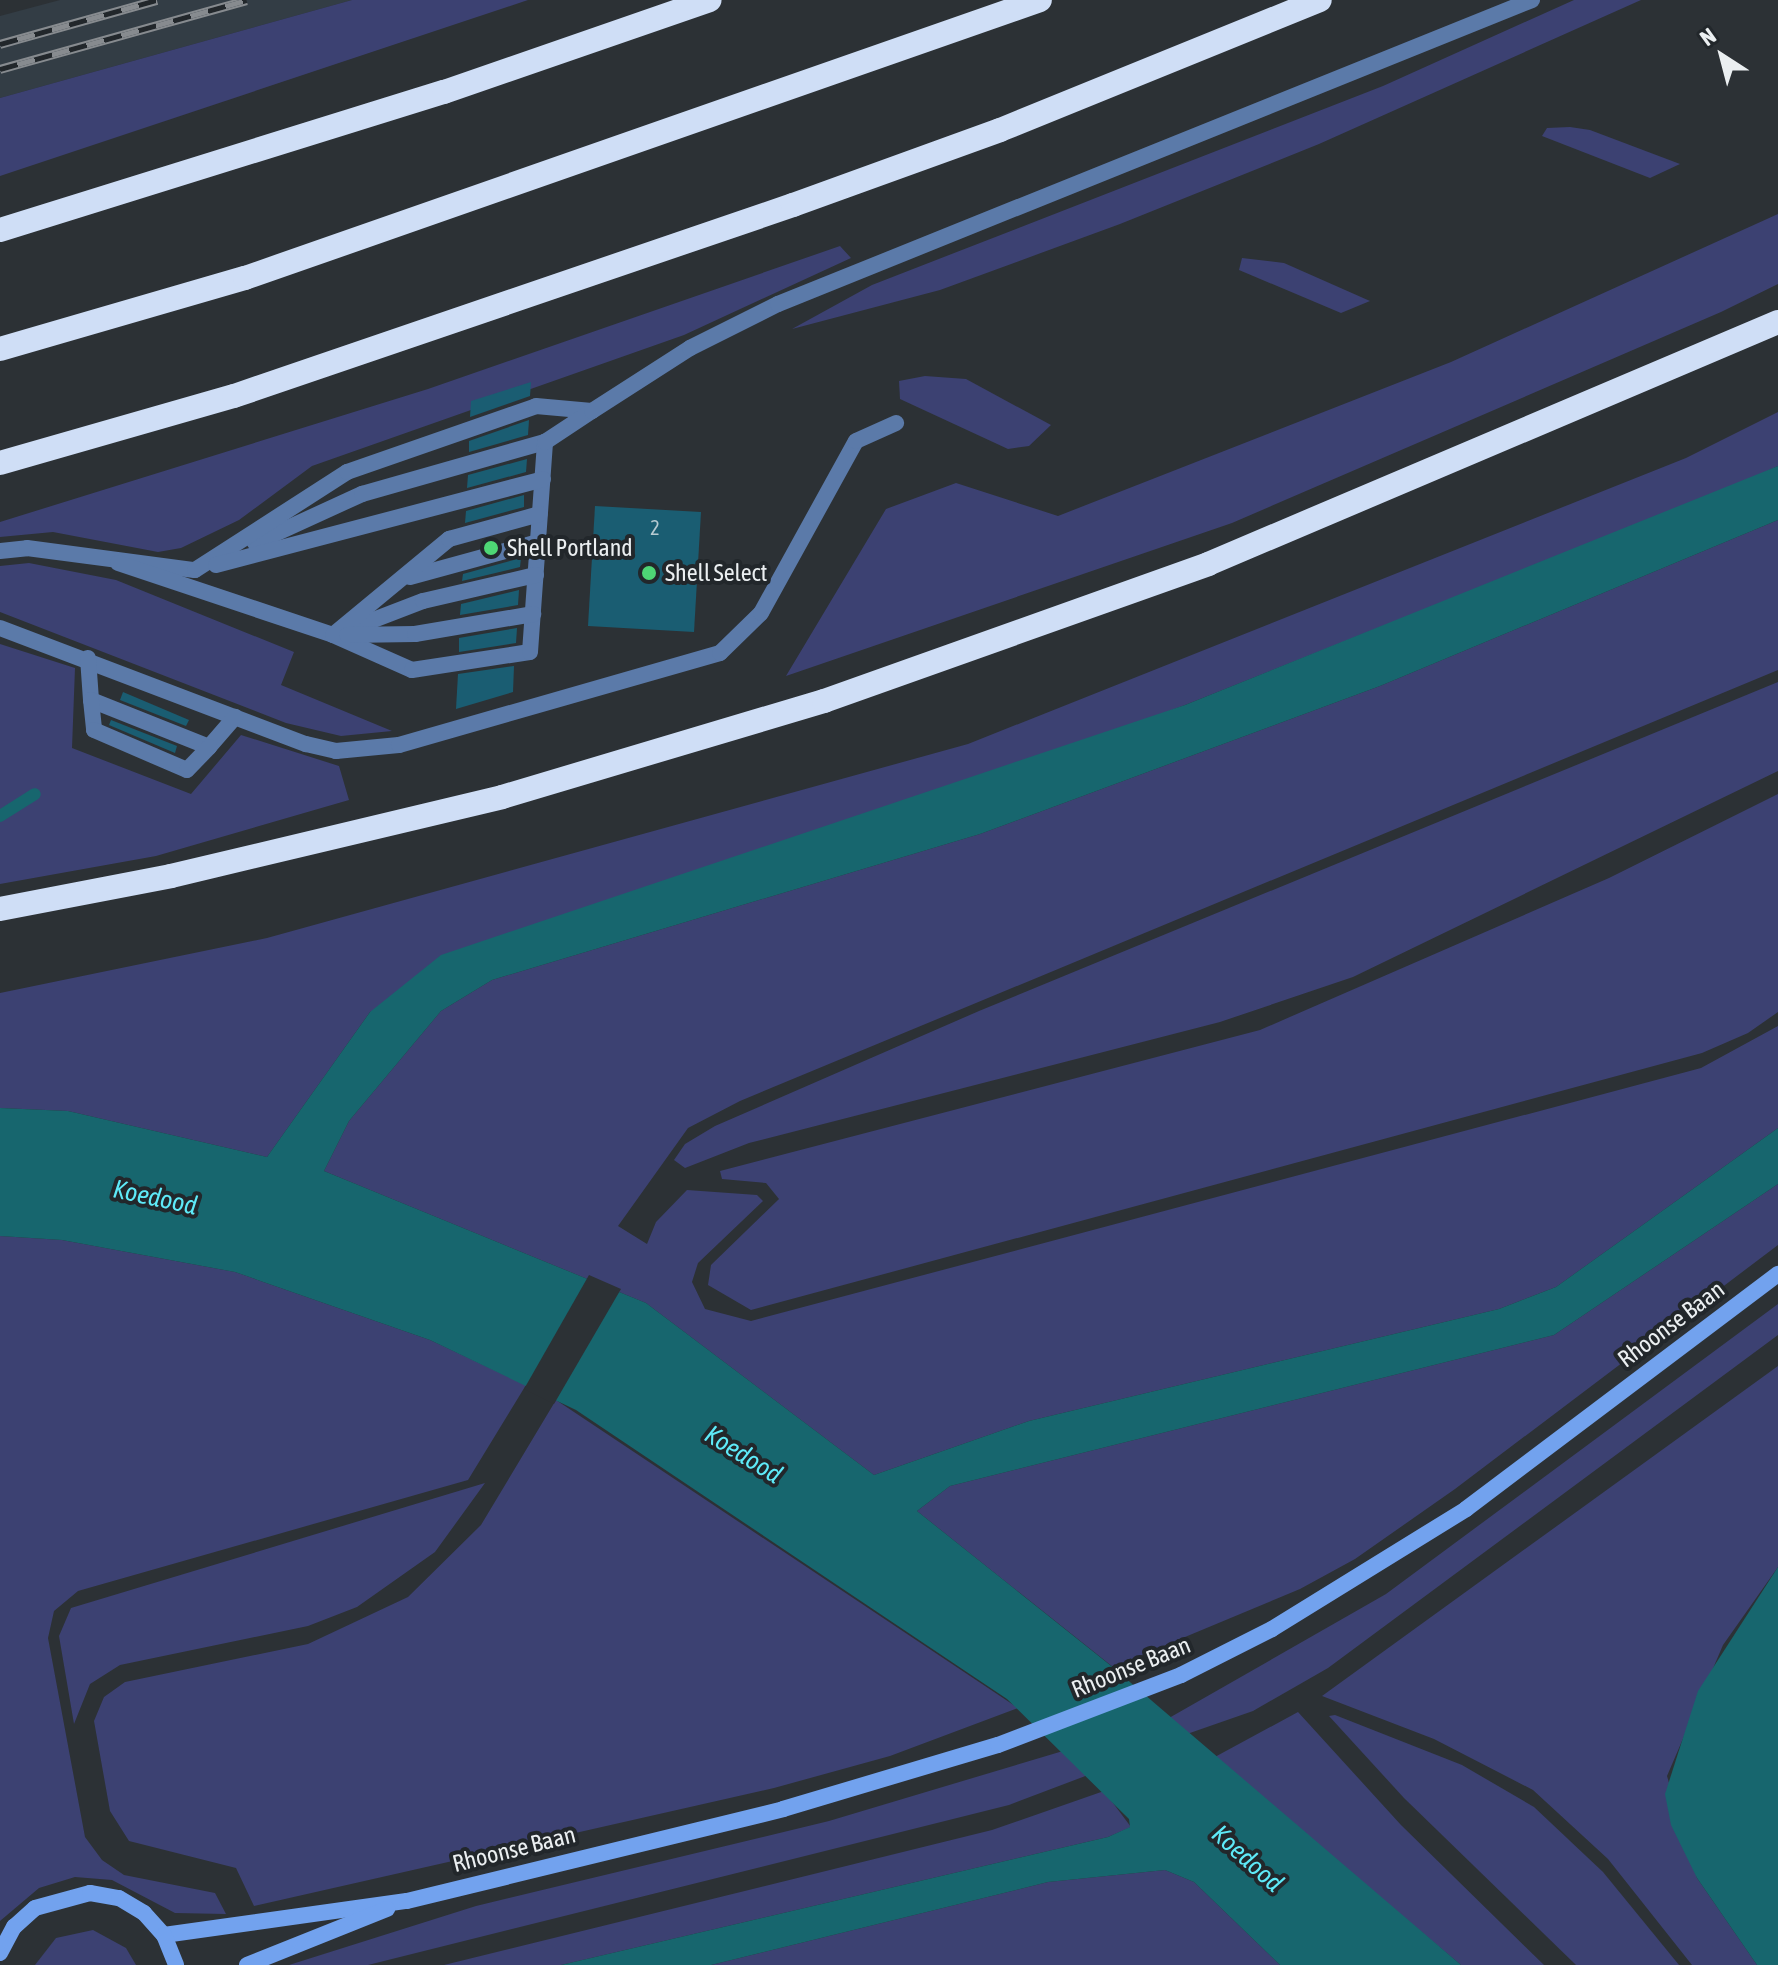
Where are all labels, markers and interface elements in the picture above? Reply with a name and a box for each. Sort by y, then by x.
north arrow [1682,16,1762,96]
text: N [1695,22,1721,51]
house number: 2 [650,515,660,539]
place label: Shell Portland [507,534,633,562]
marker: Shell Portland [482,539,500,557]
place label: Shell Select [665,559,767,587]
marker: Shell Select [640,564,658,582]
water label: Koedood [110,1174,200,1222]
street label: Rhoonse Baan [1612,1275,1730,1373]
water label: Koedood [699,1419,787,1491]
street label: Rhoonse Baan [1067,1630,1195,1704]
water label: Koedood [1205,1819,1289,1899]
street label: Rhoonse Baan [449,1820,579,1878]

